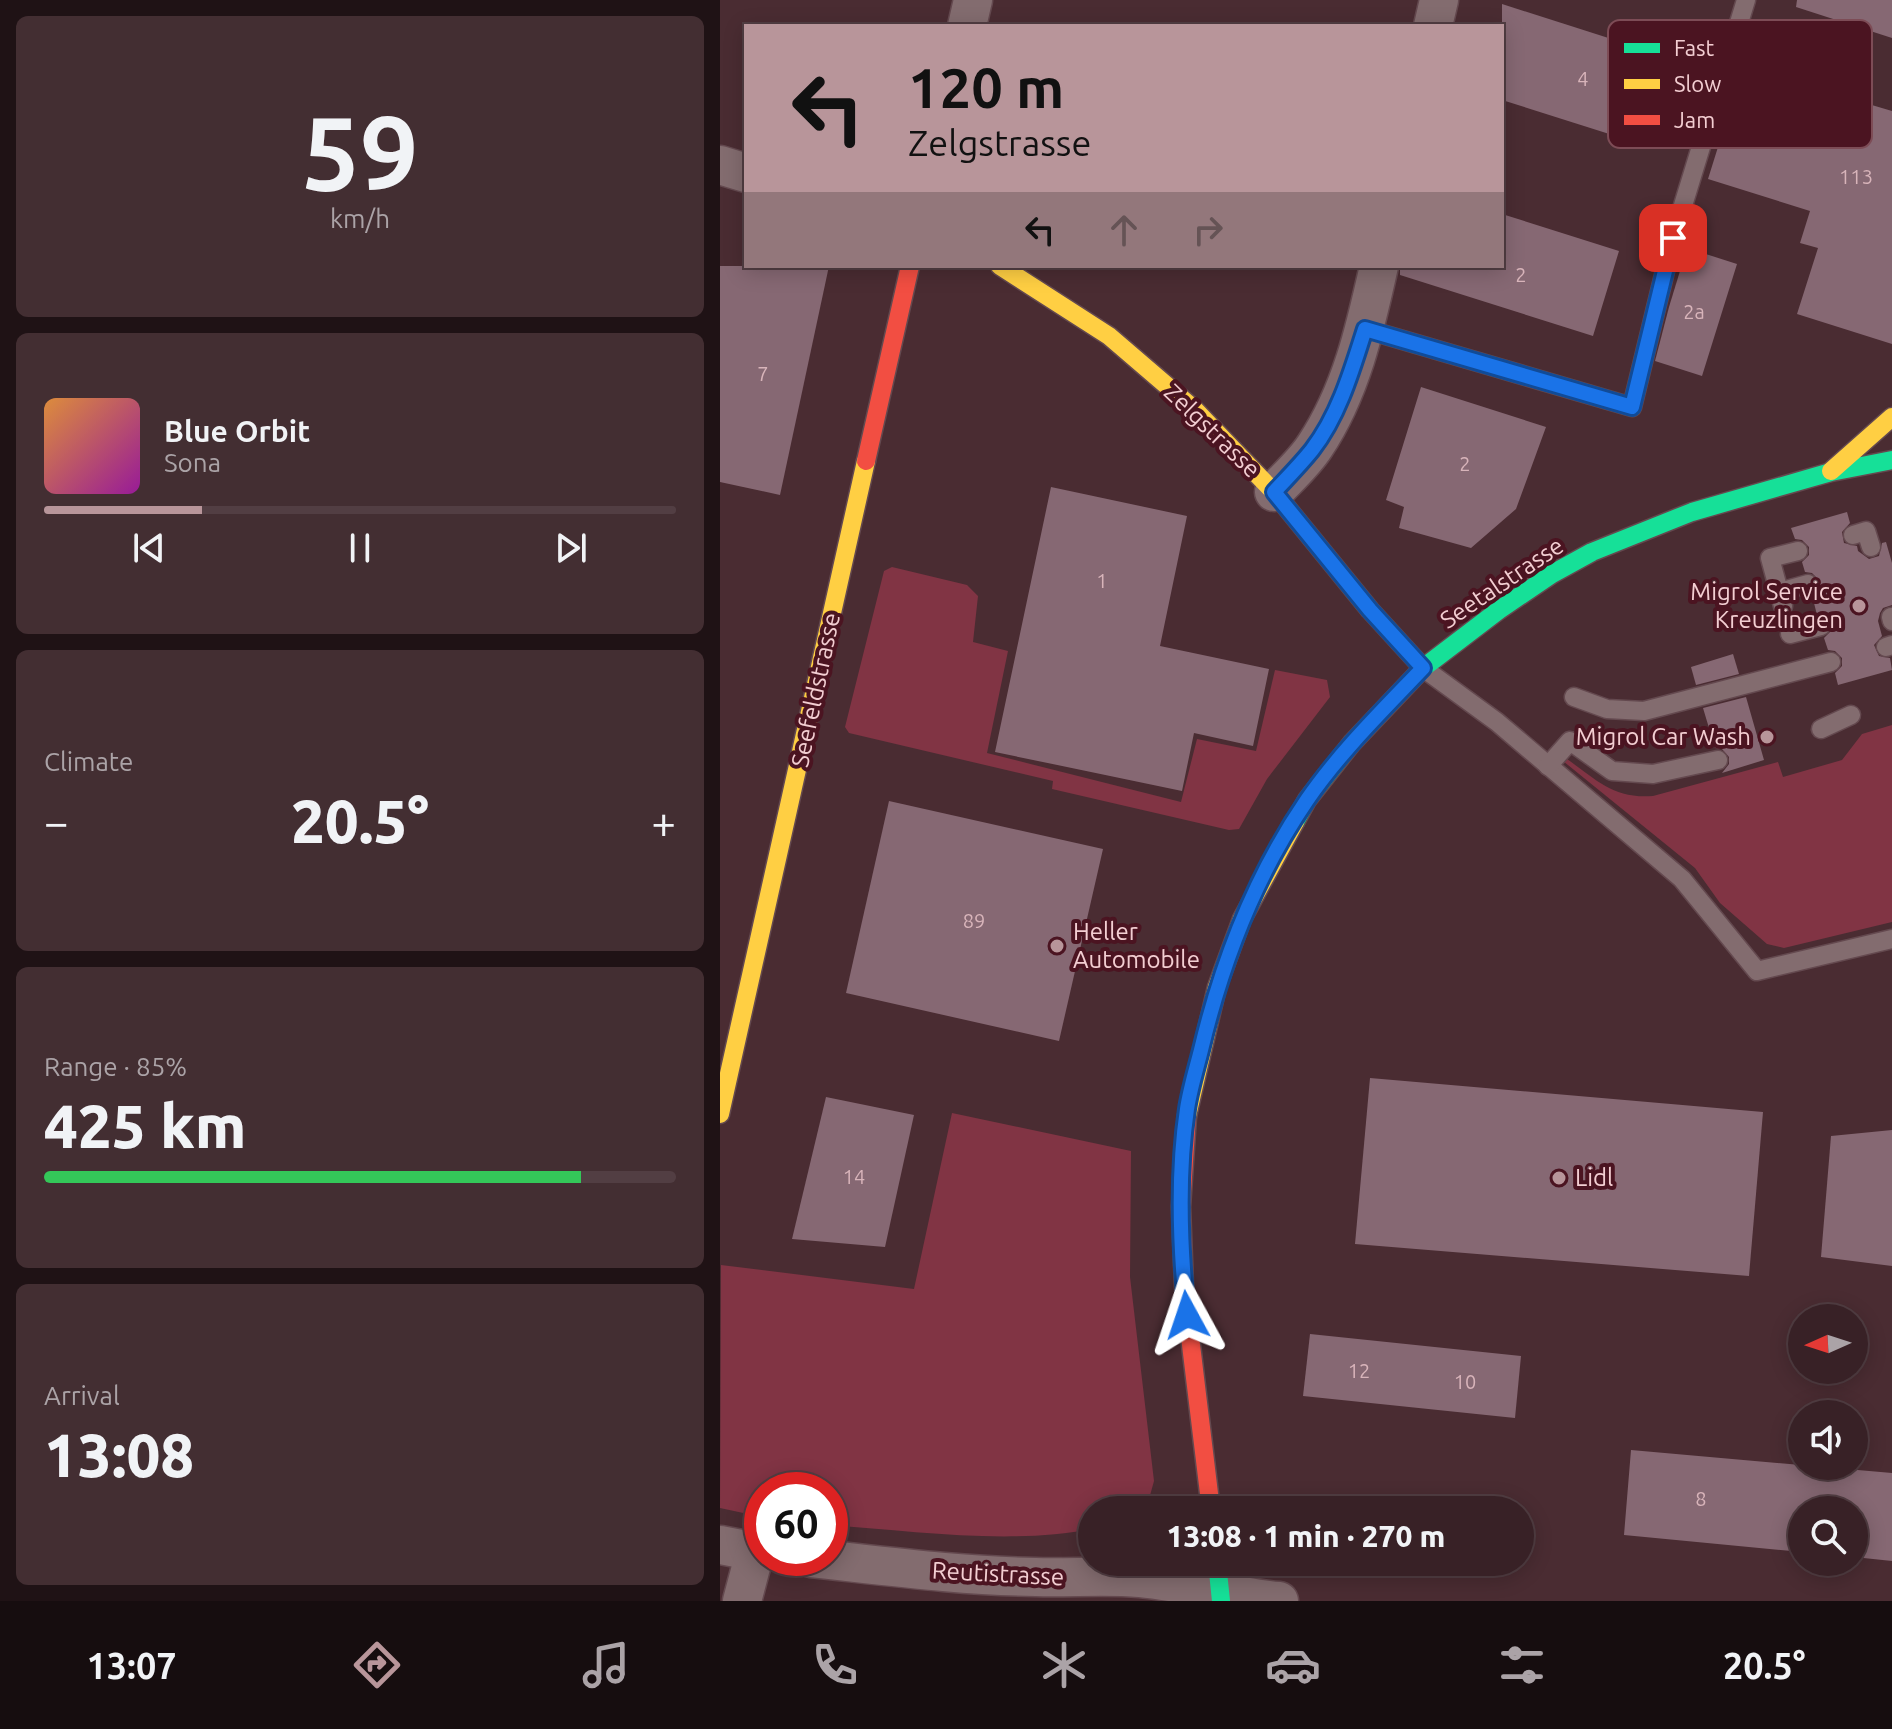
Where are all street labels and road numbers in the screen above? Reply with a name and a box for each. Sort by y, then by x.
street label: Zelgstrasse [1159,378,1266,483]
street label: Seetalstrasse [1435,532,1568,634]
street label: Seefeldstrasse [786,610,845,770]
street label: Reutistrasse [931,1557,1065,1590]

